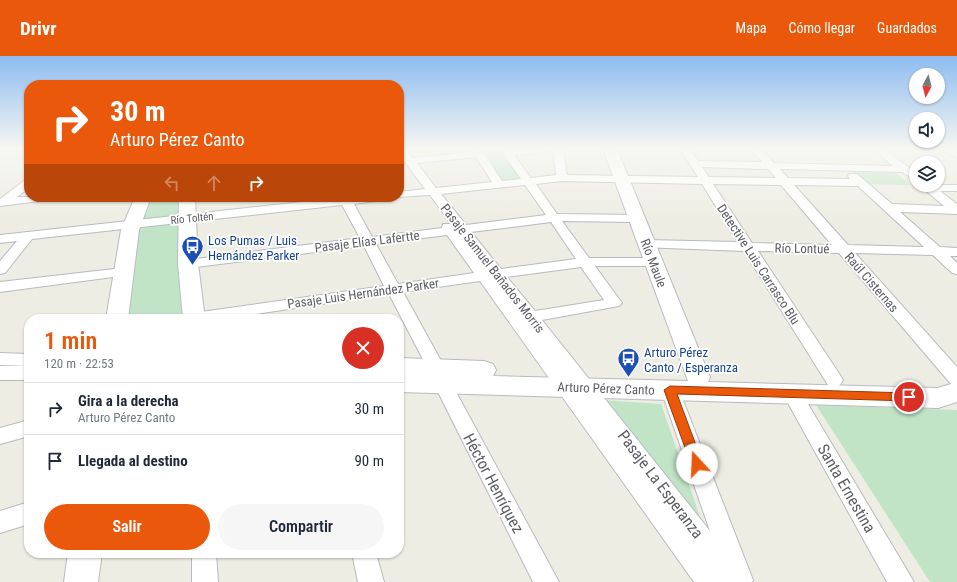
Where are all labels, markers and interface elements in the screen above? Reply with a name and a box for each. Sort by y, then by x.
text: Drivr [20,17,57,40]
text: Mapa [736,20,767,36]
text: Cómo llegar [789,20,855,36]
text: Guardados [877,20,937,36]
north arrow [909,68,945,104]
map controls [909,68,945,192]
text: 30 m [110,95,166,128]
icon: right [44,96,96,148]
button: sound [909,112,945,148]
text: Arturo Pérez Canto [110,129,245,150]
button: layers [909,156,945,192]
icon: left [161,172,183,194]
icon: ahead [203,172,225,194]
icon: right [245,172,267,194]
street label: Pasaje Samuel Bañados Morris [438,201,548,336]
street label: Detective Luis Carrasco Blu [714,201,803,327]
street label: Río Toltén [170,210,214,227]
street label: Pasaje Elías Lafertte [314,228,420,255]
place label: Los Pumas / Luis Hernández Parker [208,233,299,263]
bus stop icon: Los Pumas / Luis Hernández Parker [180,234,206,267]
street label: Río Maule [637,237,670,290]
street label: Río Lontué [775,241,829,256]
street label: Raúl Cisternas [842,249,902,315]
street label: Pasaje Luis Hernández Parker [286,275,440,312]
text: 1 min [44,327,97,355]
button: close [342,327,384,369]
place label: Arturo Pérez Canto / Esperanza [644,345,738,375]
bus stop icon: Arturo Pérez Canto / Esperanza [615,346,641,379]
text: 120 m · 22:53 [44,356,114,371]
street label: Arturo Pérez Canto [557,379,655,398]
pin [892,380,926,414]
icon: arrive [898,386,920,408]
text: Gira a la derecha [78,392,179,410]
icon: right [44,398,66,420]
text: 30 m [354,400,384,418]
text: Arturo Pérez Canto [78,410,175,425]
street label: Pasaje La Esperanza [614,427,707,542]
street label: Héctor Henríquez [459,430,528,536]
street label: Santa Ernestina [814,441,880,536]
position arrow [676,443,718,485]
icon: arrive [44,450,66,472]
text: Llegada al destino [78,452,188,470]
text: 90 m [354,452,384,470]
button: Salir [44,504,210,550]
button: Compartir [218,504,384,550]

